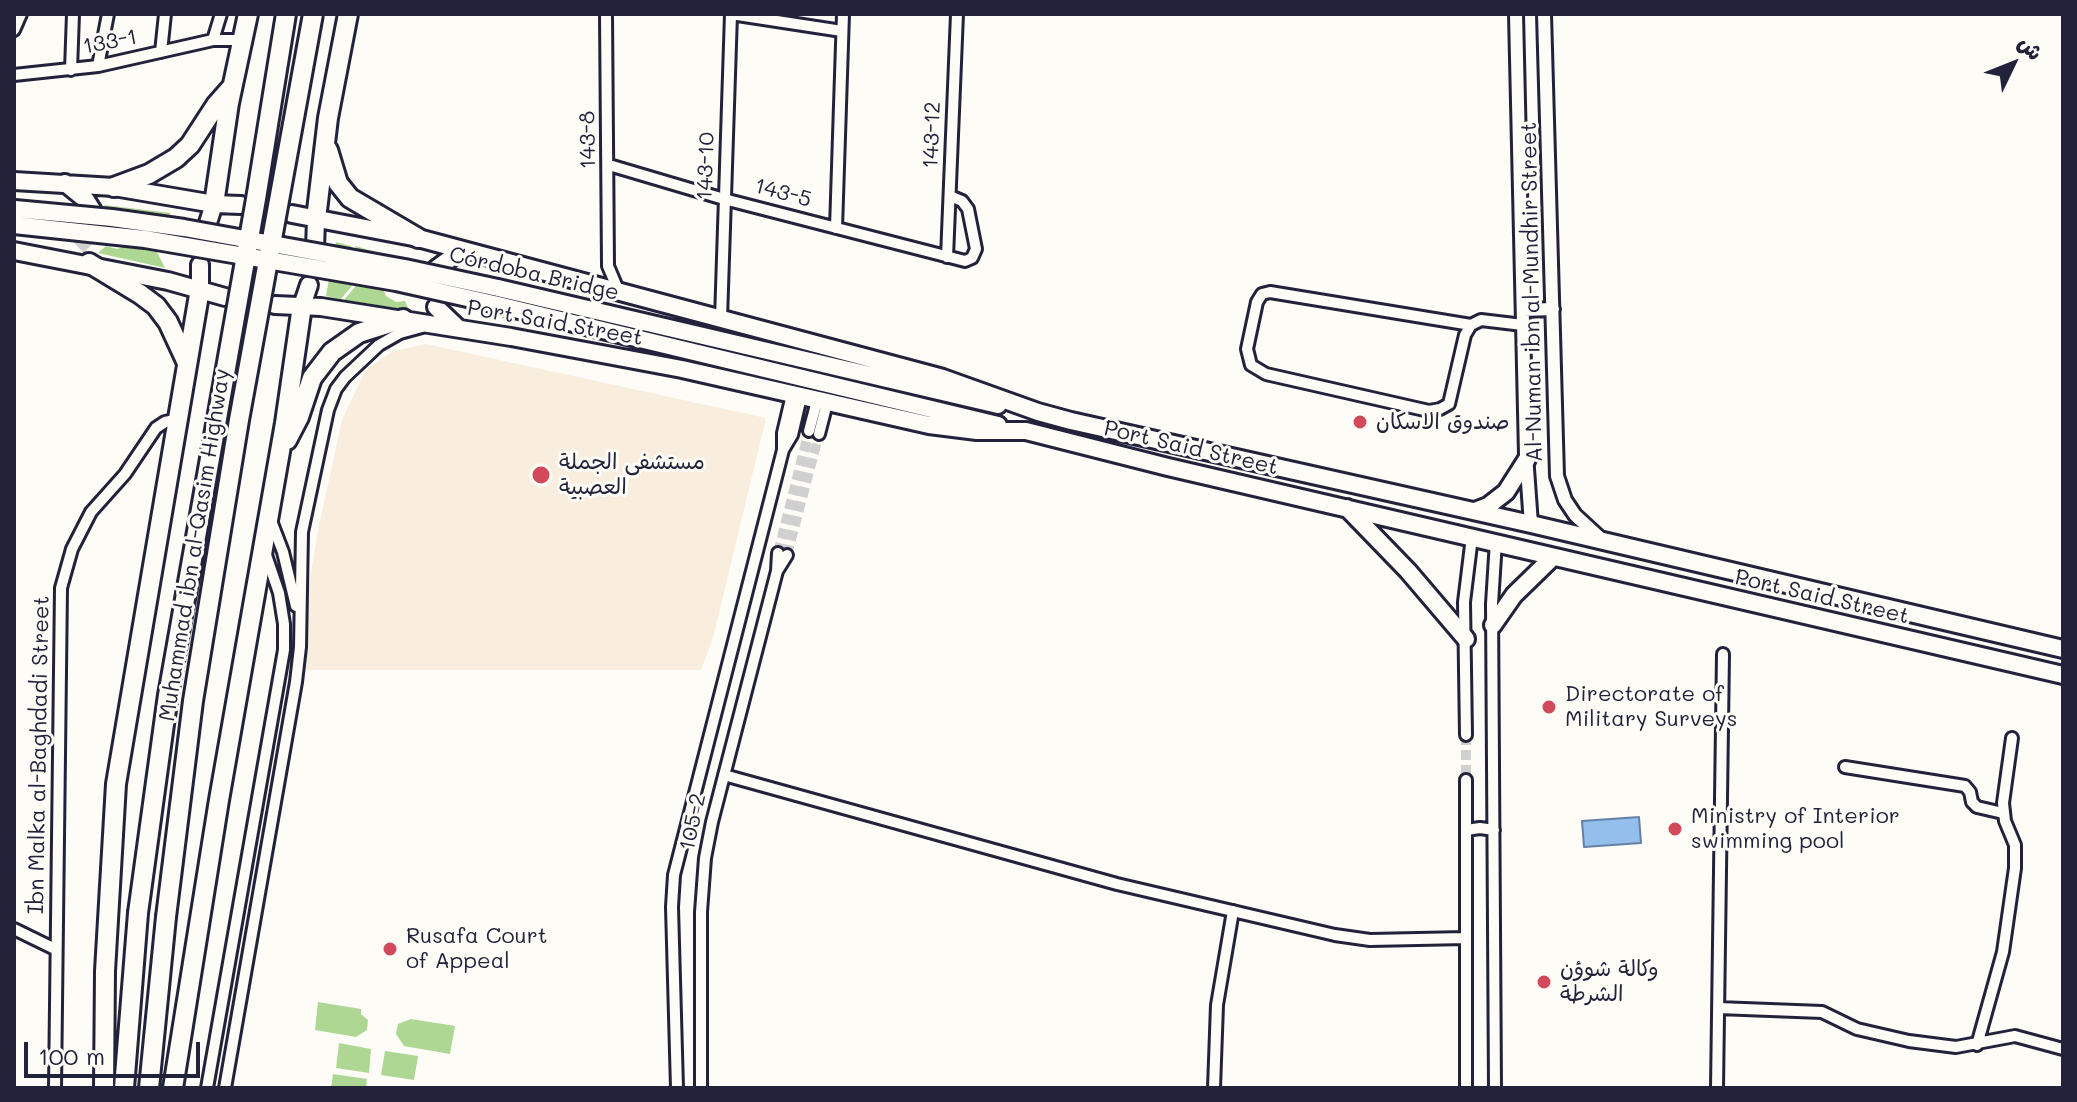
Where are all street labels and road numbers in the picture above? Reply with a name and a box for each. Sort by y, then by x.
street label: 133-1 [81,24,139,60]
street label: 143-12 [918,101,946,169]
street label: 143-8 [574,111,602,169]
street label: Al-Numan ibn al-Mundhir Street [1516,122,1548,462]
street label: 143-10 [692,131,720,201]
street label: 143-5 [752,173,814,213]
street label: Córdoba Bridge [447,242,621,306]
street label: Port Said Street [465,295,645,351]
street label: Muhammad ibn al-Qasim Highway [154,367,236,723]
street label: Port Said Street [1101,415,1281,481]
street label: Port Said Street [1732,564,1912,630]
street label: Ibn Malka al-Baghdadi Street [23,596,55,914]
street label: 105-2 [674,791,712,853]

